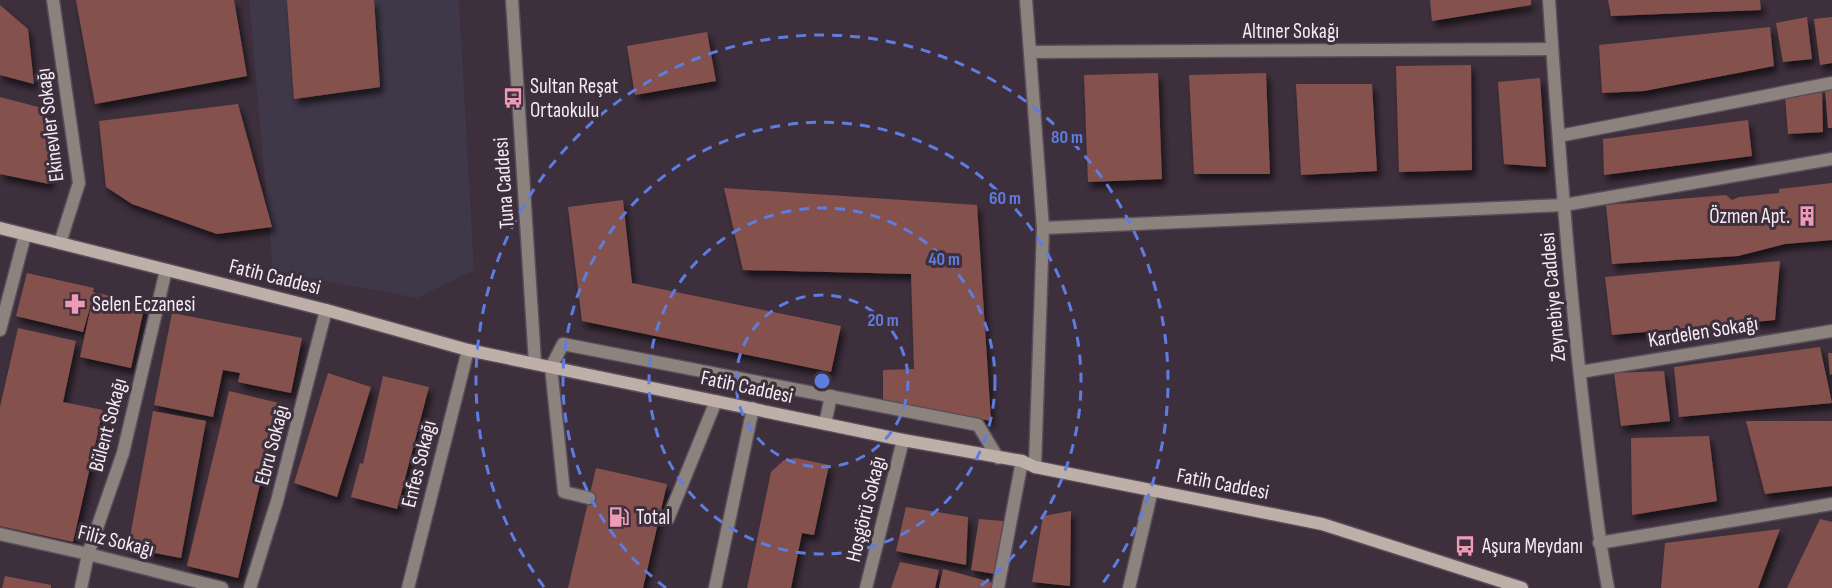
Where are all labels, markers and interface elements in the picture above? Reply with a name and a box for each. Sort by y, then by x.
street label: Altıner Sokağı [1242,19,1339,44]
street label: Ekinevler Sokağı [31,67,69,183]
place label: Sultan Reşat Ortaokulu [530,74,618,123]
bus stop icon: Sultan Reşat Ortaokulu [501,86,525,110]
text: 80 m [1051,127,1083,148]
street label: Tuna Caddesi [488,136,520,230]
text: 60 m [989,188,1021,209]
place label: Özmen Apt. [1709,204,1790,229]
building icon: Özmen Apt. [1795,204,1819,228]
street label: Zeynebiye Caddesi [1535,231,1571,363]
text: 40 m [928,249,960,270]
street label: Fatih Caddesi [227,254,323,300]
pharmacy icon: Selen Eczanesi [63,292,87,316]
place label: Selen Eczanesi [92,292,195,317]
text: 20 m [867,310,899,331]
street label: Kardelen Sokağı [1646,311,1760,353]
street label: Fatih Caddesi [699,365,795,409]
centre of rings [812,371,832,391]
street label: Bülent Sokağı [84,376,132,474]
street label: Ebru Sokağı [249,402,295,488]
street label: Enfes Sokağı [396,418,442,510]
street label: Hoşgörü Sokağı [841,454,891,564]
street label: Fatih Caddesi [1175,463,1271,505]
fuel station icon: Total [607,505,631,529]
place label: Total [636,505,670,530]
street label: Filiz Sokağı [75,520,157,562]
bus stop icon: Aşura Meydanı [1453,534,1477,558]
place label: Aşura Meydanı [1481,534,1583,559]

